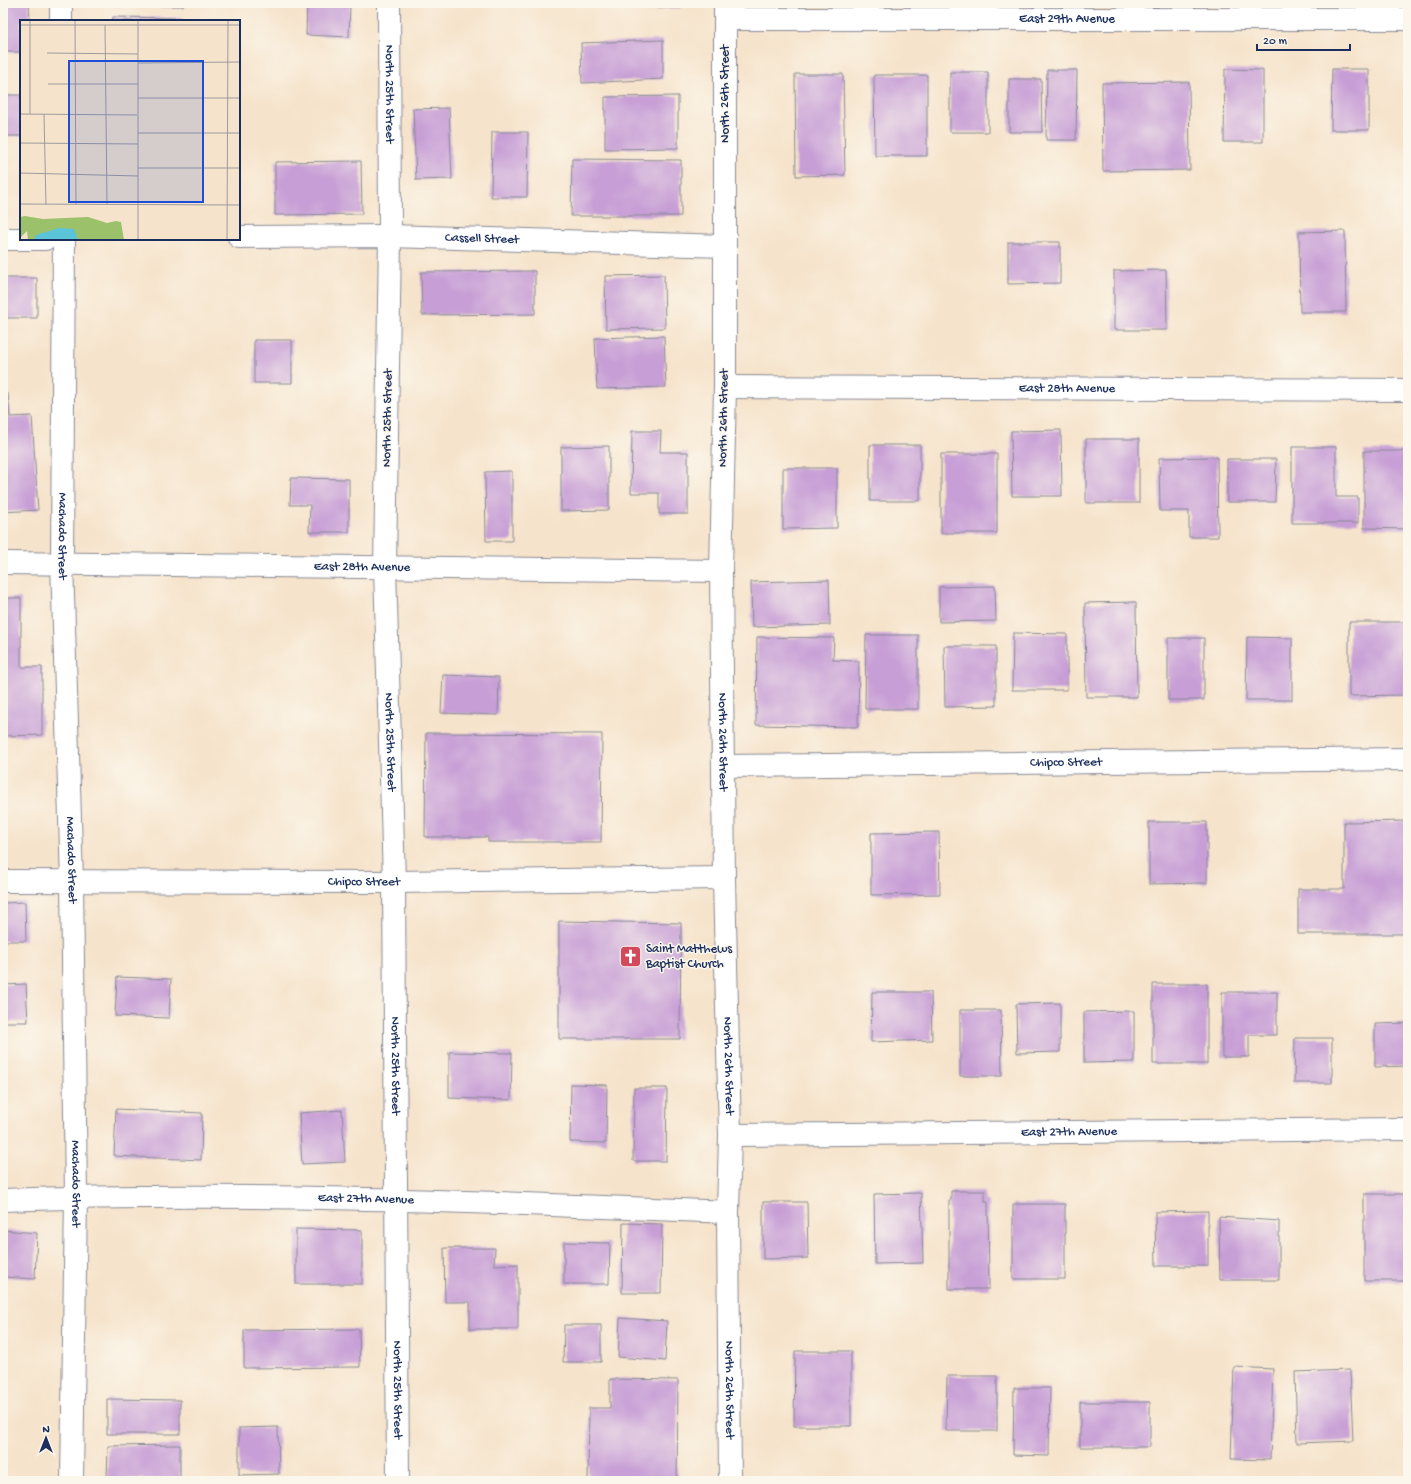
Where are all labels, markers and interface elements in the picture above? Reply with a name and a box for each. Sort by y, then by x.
street label: East 29th Avenue [1019,12,1115,27]
inset map [20,20,240,240]
scale bar [1257,26,1350,52]
text: 20 m [1263,35,1288,49]
street label: North 26th Street [718,43,733,143]
street label: North 25th Street [382,45,397,145]
street label: Cassell Street [445,230,521,247]
street label: North 25th Street [380,367,396,467]
street label: North 26th Street [716,367,732,467]
street label: East 28th Avenue [1019,381,1116,396]
street label: Machado Street [54,492,70,581]
street label: East 28th Avenue [314,559,411,575]
street label: North 25th Street [381,692,399,793]
street label: North 26th Street [715,693,731,793]
street label: Chipco Street [1030,755,1104,770]
street label: Machado Street [62,816,80,905]
street label: Chipco Street [328,874,402,890]
place label: Saint Matthews Baptist Church [645,942,733,972]
church icon: Saint Matthews Baptist Church [618,943,644,969]
street label: North 25th Street [387,1016,403,1117]
street label: North 26th Street [720,1017,737,1117]
street label: East 27th Avenue [1021,1124,1117,1140]
street label: Machado Street [68,1140,84,1229]
street label: East 27th Avenue [318,1190,415,1208]
street label: North 25th Street [390,1340,405,1441]
street label: North 26th Street [721,1341,737,1441]
north arrow [26,1418,66,1458]
text: N [42,1424,50,1436]

